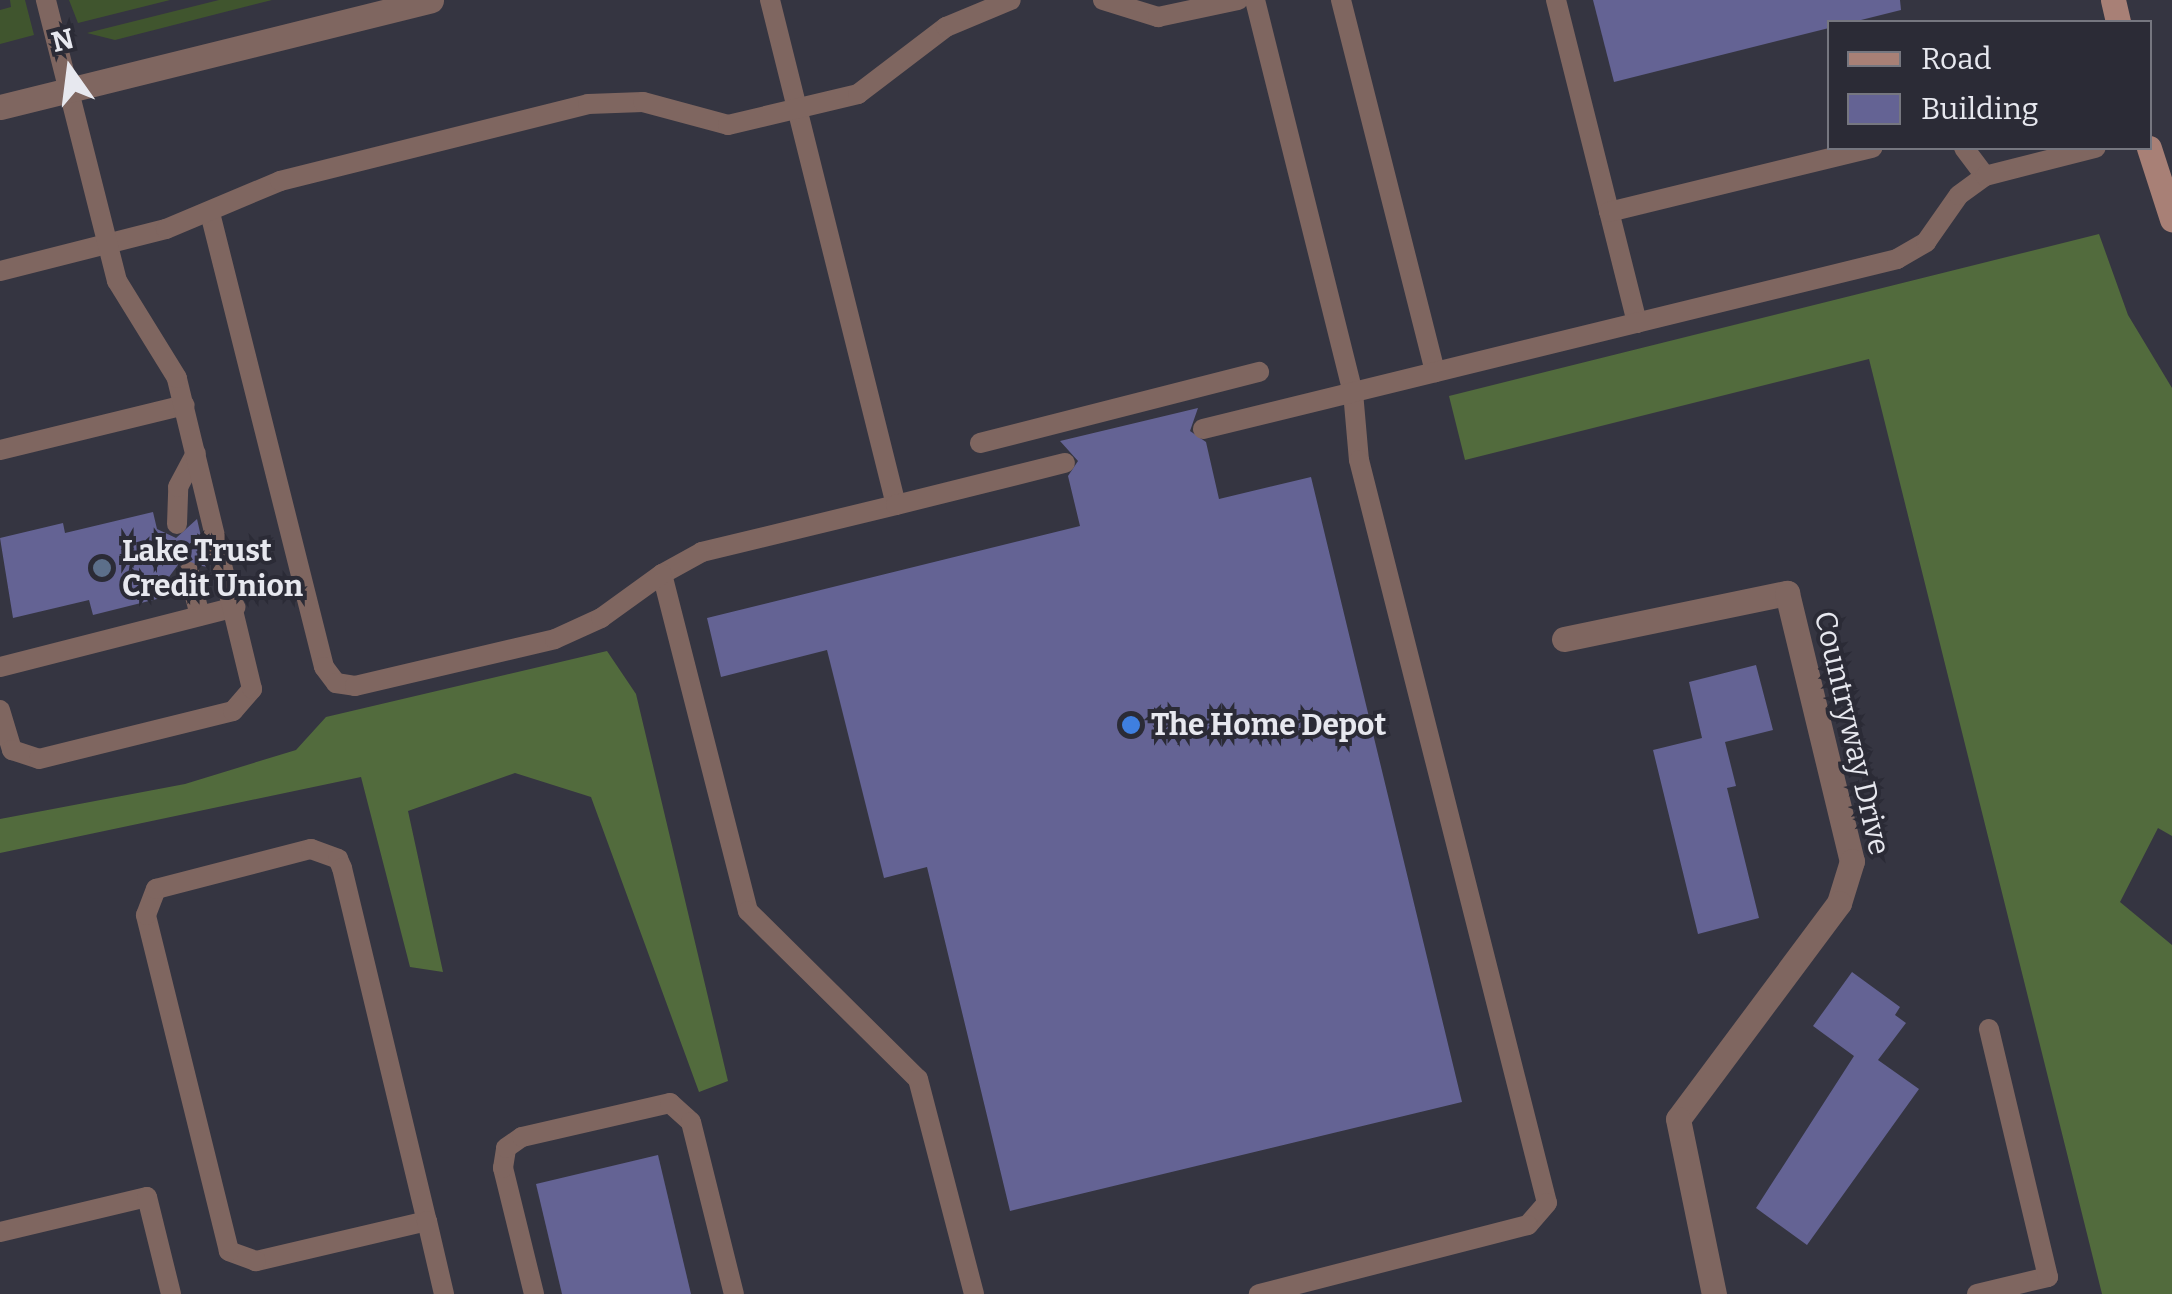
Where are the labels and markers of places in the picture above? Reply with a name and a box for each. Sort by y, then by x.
place label: Lake Trust Credit Union [122,533,303,604]
marker: Lake Trust Credit Union [91,557,113,579]
place label: The Home Depot [1151,707,1386,743]
marker: The Home Depot [1120,714,1142,736]

